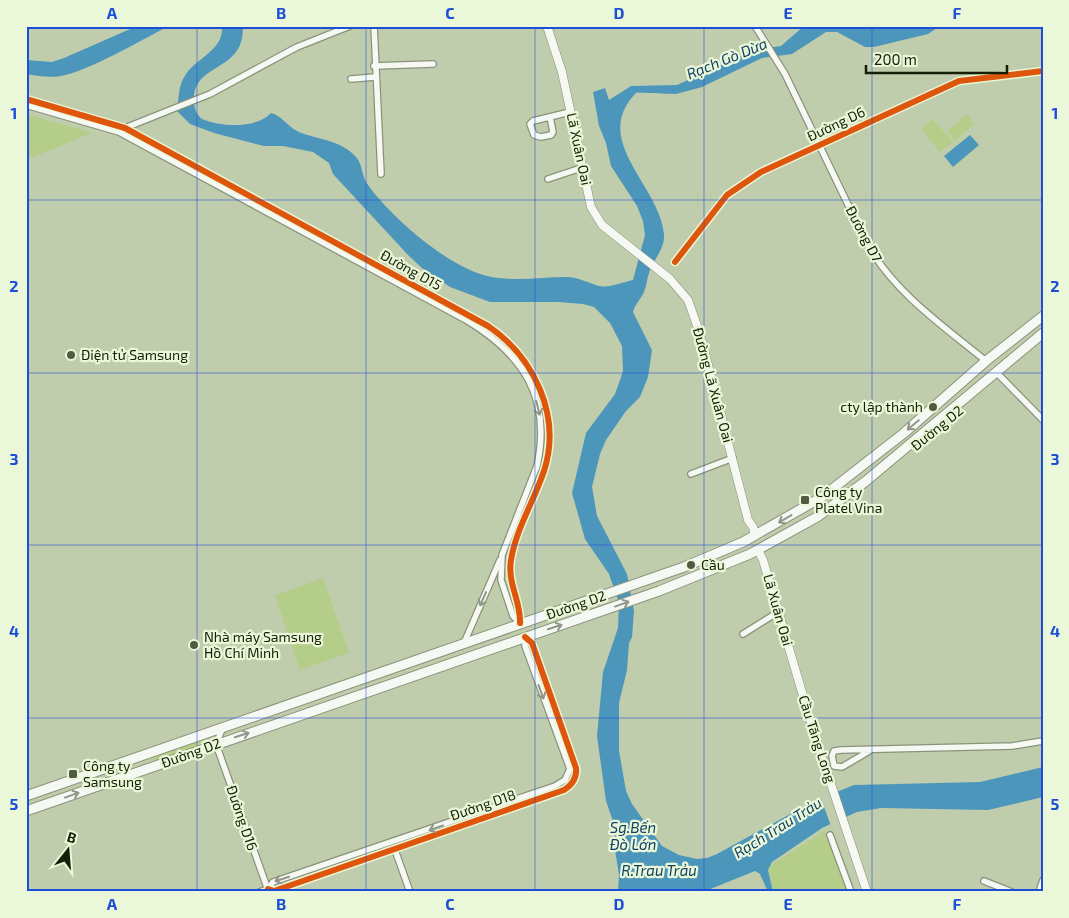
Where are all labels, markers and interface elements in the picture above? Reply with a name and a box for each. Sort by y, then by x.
text: A [107,3,118,22]
text: B [276,3,286,22]
text: C [445,3,455,22]
text: D [614,3,625,22]
text: E [783,3,793,22]
text: F [953,3,962,22]
water label: Rạch Gò Dừa [684,34,770,82]
scale bar [866,42,1008,74]
text: 200 m [874,50,917,68]
text: 1 [11,103,17,122]
street label: Đường D6 [804,103,868,144]
text: 1 [1052,103,1058,122]
street label: Lã Xuân Oai [563,111,595,187]
street label: Đường D7 [843,203,886,265]
street label: Đường D15 [378,246,445,293]
text: 2 [9,276,19,295]
text: 2 [1050,276,1060,295]
street label: Đường Lã Xuân Oai [690,325,737,444]
place label: Điện tử Samsung [81,346,188,363]
marker: Điện tử Samsung [65,349,77,361]
place label: cty lập thành [840,398,923,415]
one-way arrow [534,399,543,415]
street label: Đường D2 [907,401,966,454]
marker: cty lập thành [927,401,939,413]
one-way arrow [907,420,920,431]
text: 3 [9,449,19,468]
text: 3 [1050,449,1060,468]
place label: Công ty Platel Vina [815,483,882,516]
marker: Công ty Platel Vina [799,494,811,506]
one-way arrow [779,514,793,524]
place label: Cầu [701,556,725,573]
marker: Cầu [685,559,697,571]
street label: Lã Xuân Oai [760,572,797,648]
street label: Đường D2 [544,586,608,623]
one-way arrow [477,591,487,606]
one-way arrow [614,599,629,608]
text: 4 [9,621,19,640]
text: 4 [1050,621,1060,640]
one-way arrow [547,622,562,631]
place label: Nhà máy Samsung Hồ Chí Minh [204,628,322,661]
marker: Nhà máy Samsung Hồ Chí Minh [188,639,200,651]
one-way arrow [537,684,546,699]
street label: Cầu Tăng Long [795,693,840,785]
one-way arrow [234,730,250,740]
street label: Đường D2 [159,734,223,771]
place label: Công ty Samsung [83,757,142,790]
marker: Công ty Samsung [67,768,79,780]
street label: Đường D16 [223,783,262,853]
street label: Đường D18 [448,785,518,824]
one-way arrow [64,790,80,799]
water label: Rạch Trau Trảu [730,793,825,861]
text: 5 [10,794,19,813]
text: 5 [1051,794,1060,813]
water label: Sg.Bến Đò Lớn [610,818,656,853]
one-way arrow [428,823,444,833]
north arrow [42,826,92,876]
text: B [65,828,79,847]
water label: R.Trau Trảu [621,861,697,879]
one-way arrow [274,875,290,884]
text: A [107,894,118,913]
text: B [276,894,286,913]
text: C [445,894,455,913]
text: D [614,894,625,913]
text: E [783,894,793,913]
text: F [953,894,962,913]

